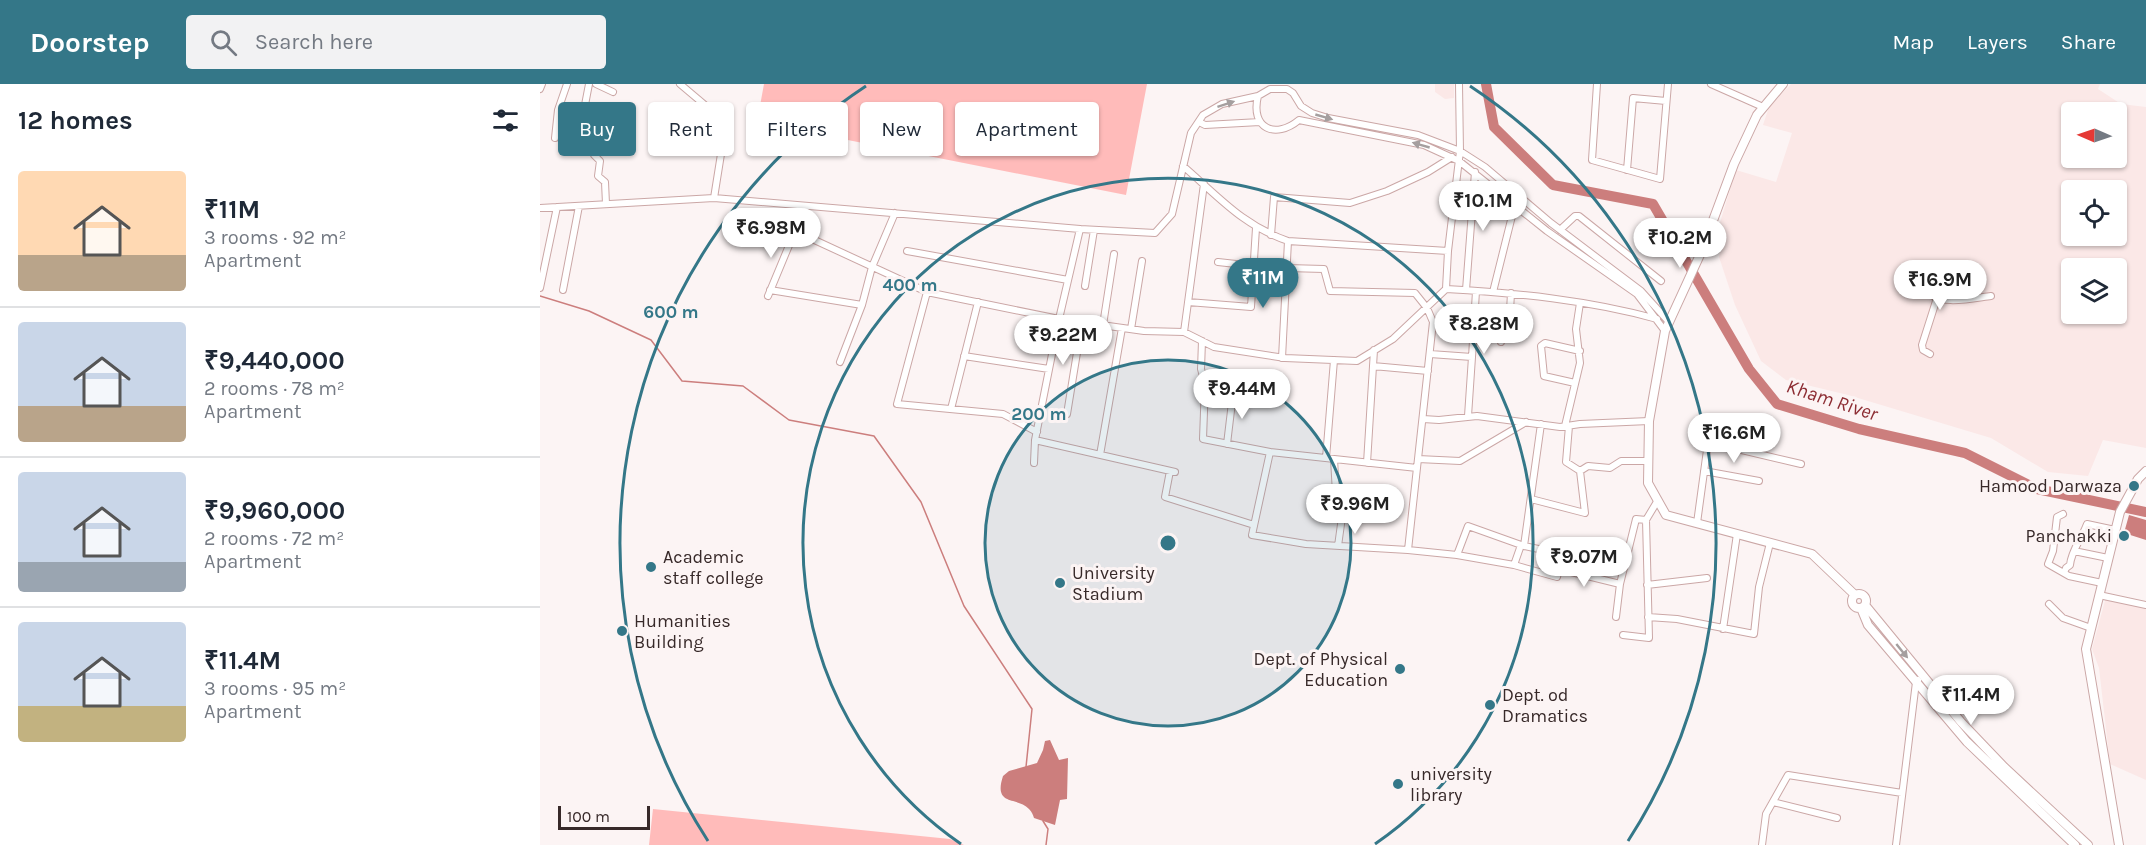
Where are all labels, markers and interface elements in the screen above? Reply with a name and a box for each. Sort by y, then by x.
search box [186,15,606,69]
text: Doorstep [30,26,150,59]
icon: search [207,26,240,59]
text: Search here [255,29,373,55]
text: Map [1892,30,1934,54]
text: Layers [1967,30,2028,54]
text: Share [2061,30,2116,54]
one-way arrow [1217,99,1235,108]
chip: Buy [558,102,636,156]
chip: Rent [648,102,734,156]
chip: Filters [746,102,848,156]
chip: New [860,102,943,156]
chip: Apartment [955,102,1099,156]
north arrow [2061,102,2127,168]
map controls [2061,102,2127,324]
icon: filters [489,104,522,137]
text: 12 homes [18,105,133,136]
one-way arrow [1315,112,1333,122]
one-way arrow [1411,140,1430,150]
button: locate [2061,180,2127,246]
pin: ₹10.1M [1434,181,1532,232]
text: ₹10.1M [1453,189,1513,212]
text: ₹11M [204,194,260,225]
icon: home [66,195,138,267]
pin: ₹6.98M [722,208,820,259]
text: ₹6.98M [736,216,806,239]
pin: ₹10.2M [1631,218,1729,269]
text: 3 rooms · 92 m² [204,226,347,249]
text: ₹10.2M [1647,226,1713,249]
text: Apartment [204,249,302,272]
pin: ₹11M [1227,258,1299,309]
button: layers [2061,258,2127,324]
pin: ₹16.9M [1891,260,1989,311]
text: ₹11M [1241,266,1285,289]
text: ₹16.9M [1908,268,1972,291]
text: 400 m [882,274,938,296]
text: 600 m [643,301,699,323]
pin: ₹8.28M [1435,304,1533,355]
text: ₹8.28M [1448,312,1520,335]
pin: ₹9.22M [1014,315,1112,366]
text: ₹9.22M [1028,323,1098,346]
text: ₹9,440,000 [204,345,345,376]
icon: home [66,346,138,418]
pin: ₹9.44M [1193,369,1291,420]
water label: Kham River [1783,374,1882,426]
text: 2 rooms · 78 m² [204,377,345,400]
text: ₹9.44M [1207,377,1277,400]
text: Apartment [204,400,302,423]
text: 200 m [1011,403,1067,425]
pin: ₹16.6M [1685,413,1783,464]
text: ₹16.6M [1702,421,1766,444]
place label: Hamood Darwaza [1979,475,2122,497]
marker: Hamood Darwaza [2127,479,2141,493]
pin: ₹9.96M [1306,484,1404,535]
text: ₹9.96M [1320,492,1390,515]
text: ₹9,960,000 [204,495,345,526]
icon: home [66,496,138,568]
place label: Panchakki [2026,525,2112,547]
text: 2 rooms · 72 m² [204,527,344,550]
marker: Panchakki [2117,529,2131,543]
centre of rings [1158,533,1178,553]
pin: ₹9.07M [1535,537,1633,588]
text: ₹9.07M [1550,545,1618,568]
place label: Academic staff college [663,546,764,589]
text: Apartment [204,550,302,573]
marker: Academic staff college [644,560,658,574]
place label: University Stadium [1072,562,1155,605]
marker: University Stadium [1053,576,1067,590]
place label: Humanities Building [634,610,731,653]
marker: Humanities Building [615,624,629,638]
one-way arrow [1895,643,1908,658]
text: ₹11.4M [204,645,281,676]
icon: home [66,646,138,718]
place label: Dept. of Physical Education [1254,648,1388,691]
marker: Dept. of Physical Education [1393,662,1407,676]
pin: ₹11.4M [1922,675,2020,726]
text: 3 rooms · 95 m² [204,677,346,700]
text: ₹11.4M [1941,683,2001,706]
place label: Dept. od Dramatics [1502,684,1588,727]
marker: Dept. od Dramatics [1483,698,1497,712]
text: Apartment [204,700,302,723]
place label: university library [1410,763,1493,806]
marker: university library [1391,777,1405,791]
scale bar [558,803,650,830]
text: 100 m [567,807,610,826]

